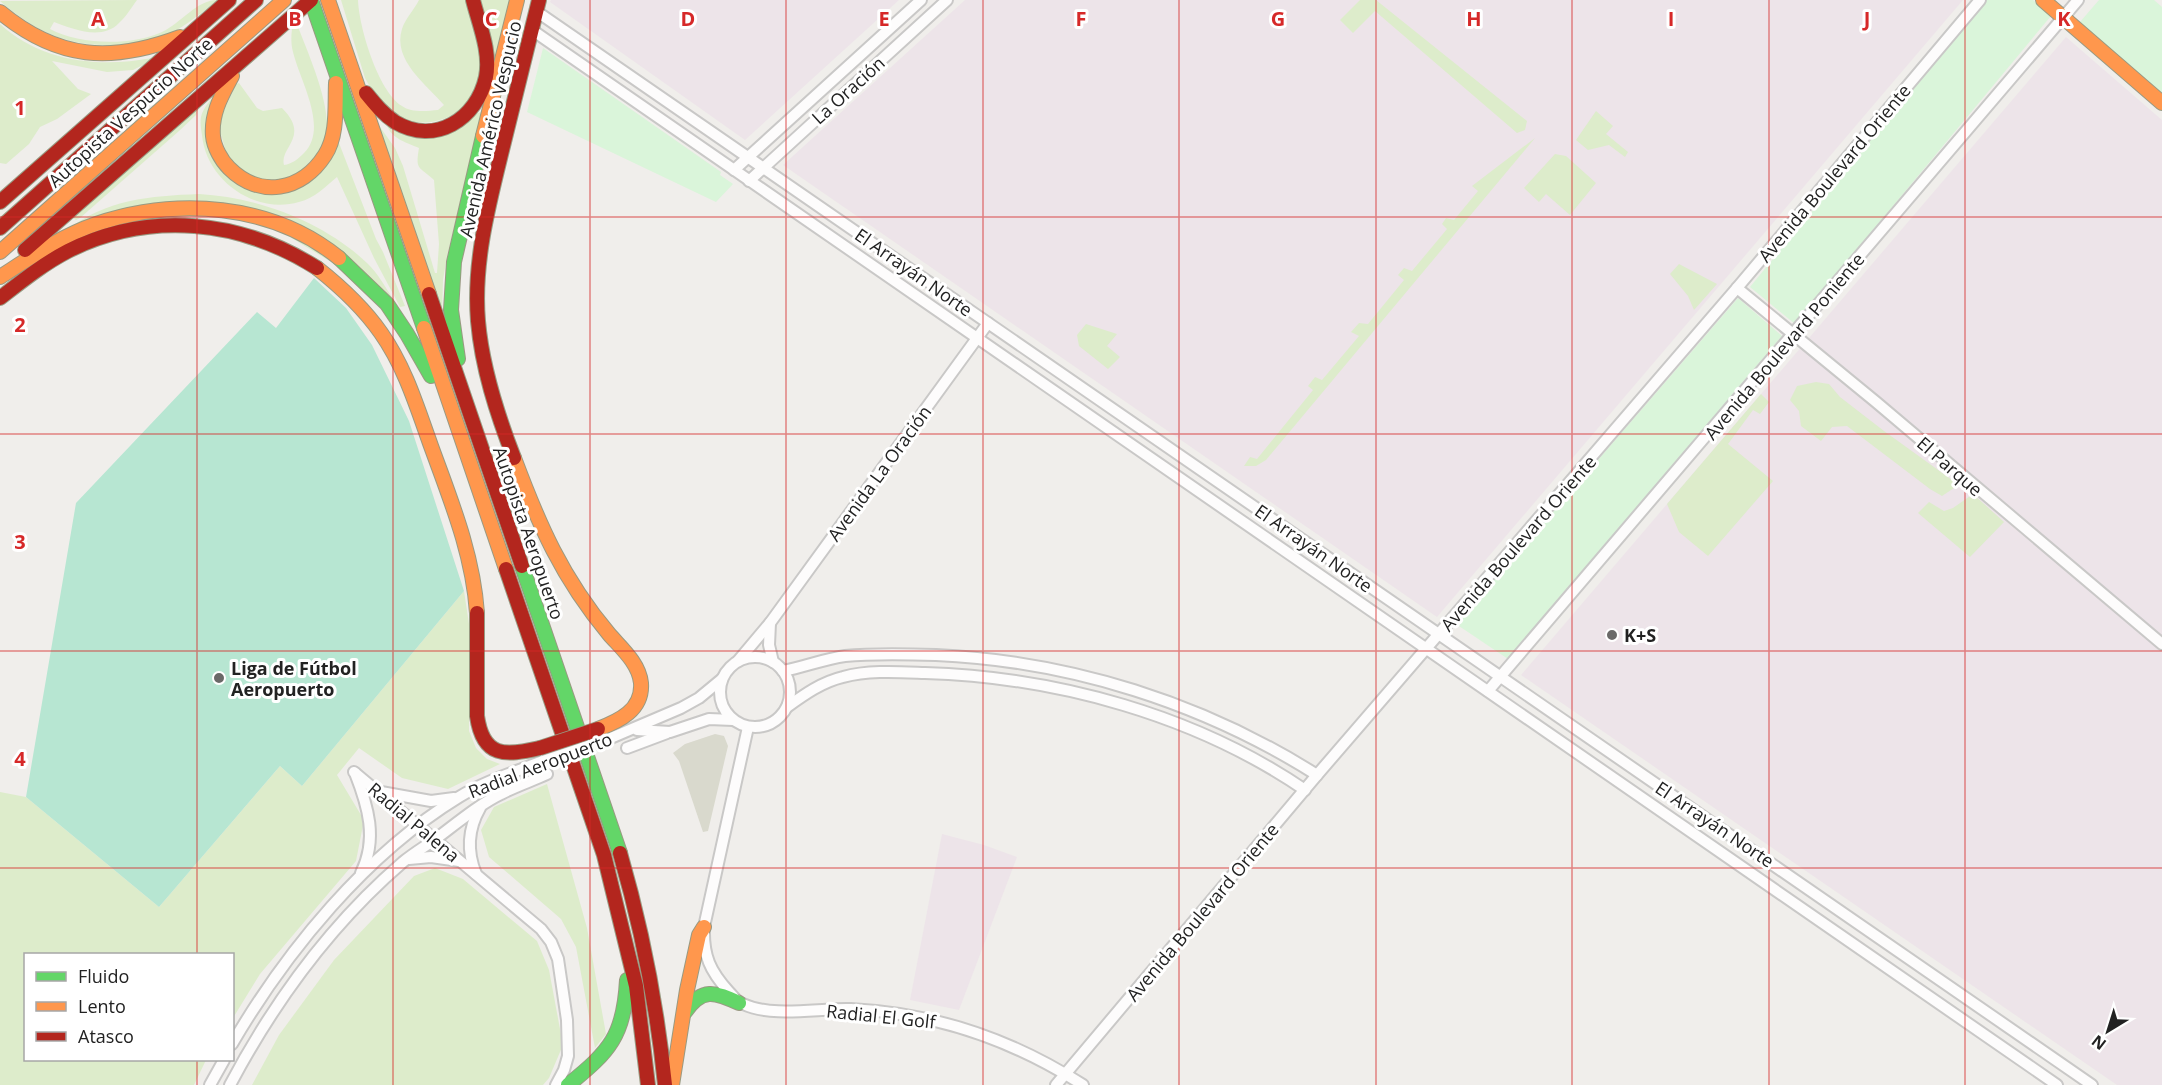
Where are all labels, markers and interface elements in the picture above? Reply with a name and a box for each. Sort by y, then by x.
text: A [91,5,105,32]
text: B [288,5,302,32]
text: C [485,5,498,32]
text: D [681,5,695,32]
text: E [878,5,890,32]
text: F [1076,5,1086,32]
text: G [1271,5,1285,32]
text: H [1466,5,1482,32]
text: I [1668,5,1674,32]
text: J [1862,5,1870,32]
text: K [2057,5,2071,32]
street label: Avenida Américo Vespucio [453,18,527,240]
street label: Autopista Vespucio Norte [43,32,217,192]
street label: La Oración [806,51,890,129]
street label: Avenida Boulevard Oriente [1752,79,1916,267]
text: 1 [14,94,26,121]
street label: El Arrayán Norte [850,222,978,322]
street label: Avenida Boulevard Poniente [1699,248,1869,444]
text: 2 [14,311,26,338]
street label: Avenida La Oración [822,400,936,546]
street label: El Parque [1912,431,1988,501]
street label: Autopista Aeropuerto [488,443,570,623]
street label: Avenida Boulevard Oriente [1435,450,1601,636]
street label: El Arrayán Norte [1250,498,1378,598]
text: 3 [14,528,26,555]
place label: K+S [1624,623,1656,647]
marker: K+S [1605,628,1619,642]
place label: Liga de Fútbol Aeropuerto [231,656,357,701]
marker: Liga de Fútbol Aeropuerto [212,671,226,685]
street label: Radial Aeropuerto [465,727,615,803]
text: 4 [14,745,26,772]
street label: El Arrayán Norte [1651,775,1779,873]
street label: Radial Palena [363,777,465,867]
street label: Avenida Boulevard Oriente [1120,818,1284,1006]
legend [24,953,234,1061]
text: Fluido [78,964,129,988]
text: Lento [78,994,126,1018]
street label: Radial El Golf [825,998,938,1034]
north arrow [2078,1001,2138,1061]
text: Atasco [78,1024,134,1048]
text: N [2087,1030,2111,1055]

